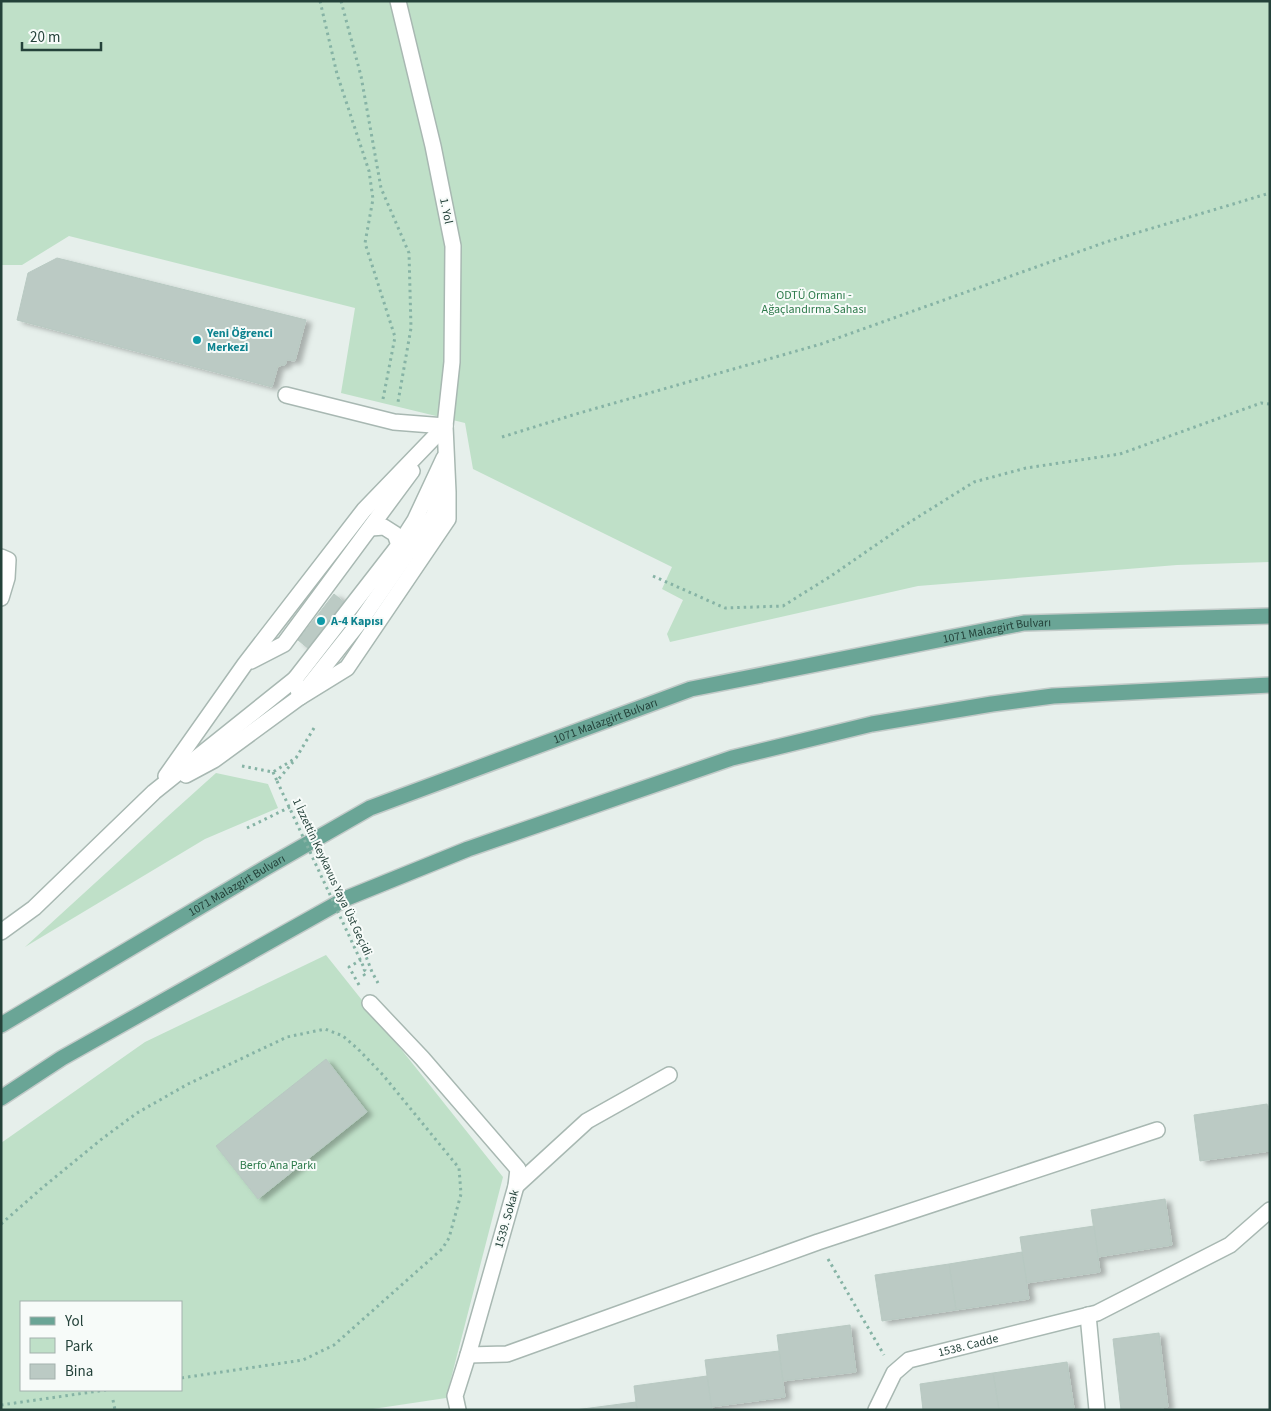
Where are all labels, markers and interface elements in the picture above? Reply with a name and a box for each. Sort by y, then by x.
scale bar [22,20,101,52]
text: 20 m [30,27,60,48]
street label: 1. Yol [435,197,457,225]
park label: ODTÜ Ormanı - Ağaçlandırma Sahası [762,287,866,318]
place label: Yeni Öğrenci Merkezi [206,325,273,356]
marker: Yeni Öğrenci Merkezi [191,334,203,346]
place label: A-4 Kapısı [330,613,383,630]
street label: 1071 Malazgirt Bulvarı [941,614,1051,647]
marker: A-4 Kapısı [315,615,327,627]
street label: 1071 Malazgirt Bulvarı [551,694,660,748]
street label: 1 İzzettin Keykavus Yaya Üst Geçidi [288,795,376,959]
street label: 1071 Malazgirt Bulvarı [185,850,288,920]
park label: Berfo Ana Parkı [240,1157,316,1174]
street label: 1539. Sokak [491,1188,523,1250]
legend [20,1301,182,1391]
text: Yol [64,1311,84,1332]
street label: 1538. Cadde [936,1329,1000,1361]
text: Park [65,1336,94,1357]
text: Bina [65,1361,93,1382]

